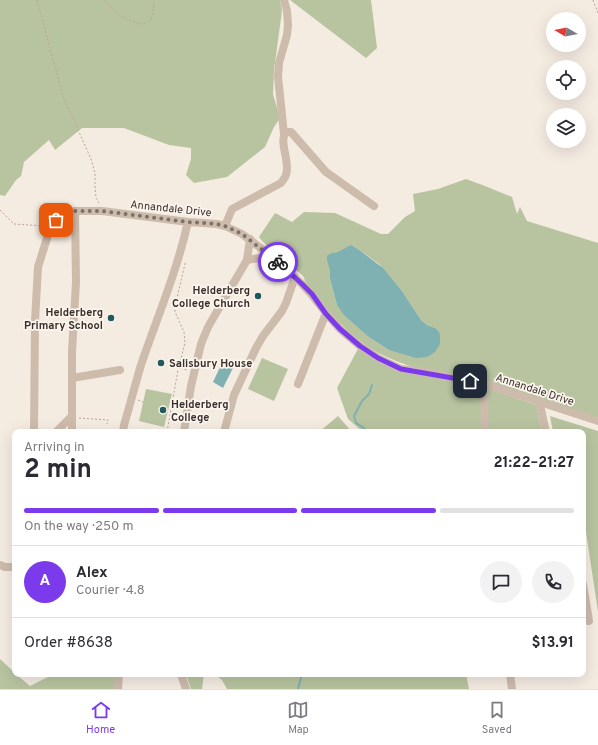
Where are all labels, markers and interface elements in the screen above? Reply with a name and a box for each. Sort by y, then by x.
north arrow [546,12,586,52]
map controls [546,12,586,148]
button: locate [546,60,586,100]
button: layers [546,108,586,148]
street label: Annandale Drive [130,198,212,220]
pin [39,203,73,237]
icon: bag [45,209,67,231]
courier [258,242,298,282]
icon: bike [267,251,289,273]
place label: Helderberg College Church [172,284,250,311]
marker: Helderberg College Church [253,291,263,301]
place label: Helderberg Primary School [24,306,103,333]
marker: Helderberg Primary School [106,313,116,323]
place label: Salisbury House [169,357,252,371]
marker: Salisbury House [156,358,166,368]
pin [453,364,487,398]
icon: home [459,370,481,392]
street label: Annandale Drive [494,371,576,409]
place label: Helderberg College [171,398,229,425]
marker: Helderberg College [158,405,168,415]
text: Arriving in [24,440,85,456]
text: 2 min [24,454,92,487]
text: 21:22–21:27 [493,454,574,473]
text: On the way · 250 m [24,519,134,535]
button: chat [480,561,522,603]
button: phone [532,561,574,603]
text: Alex [76,564,108,583]
text: A [40,572,50,591]
text: Courier · 4.8 [76,583,145,599]
text: Order #8638 [24,634,113,653]
text: $13.91 [531,634,574,653]
tab: Home [86,699,115,737]
tab: Map [287,699,309,737]
tab: Saved [482,699,512,737]

